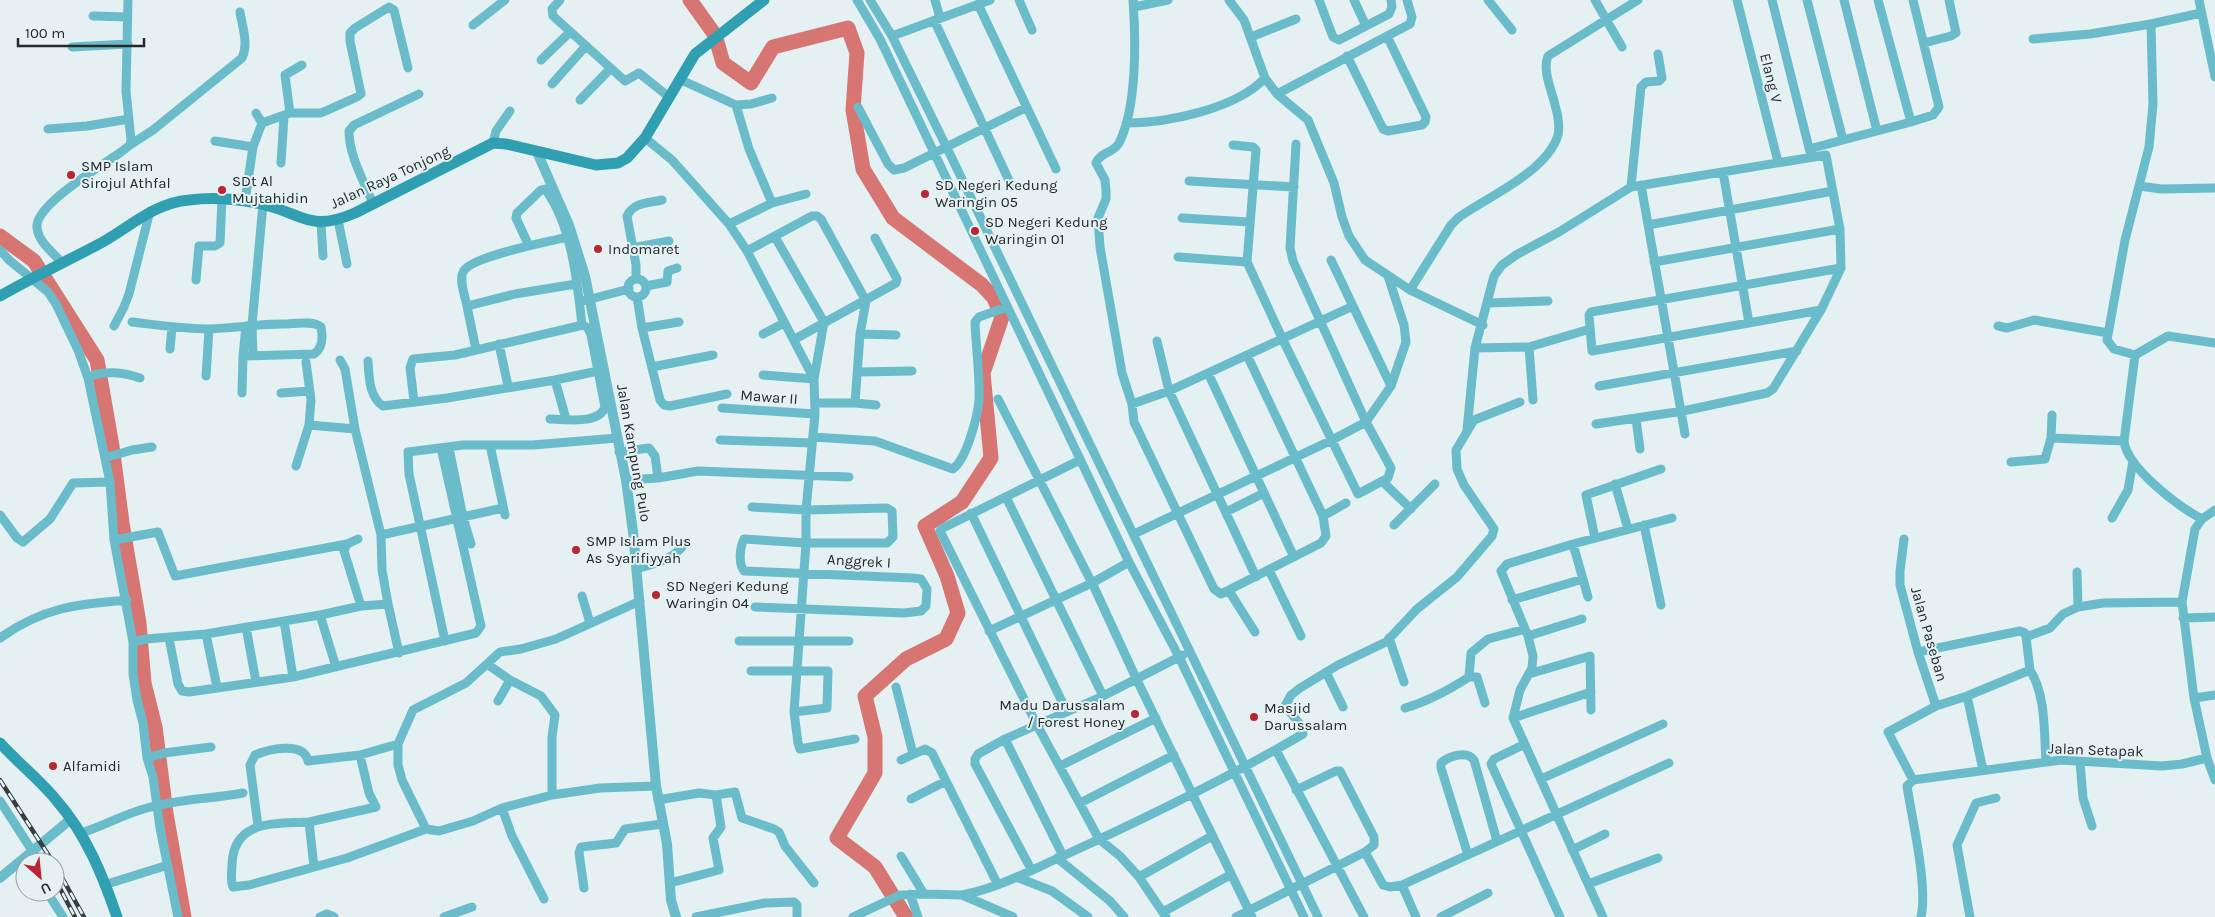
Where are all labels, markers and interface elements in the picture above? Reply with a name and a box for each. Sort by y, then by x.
scale bar [18,15,144,47]
text: 100 m [25,24,65,42]
street label: Elang V [1756,51,1786,105]
street label: Jalan Raya Tonjong [327,141,453,213]
place label: SMP Islam Sirojul Athfal [81,157,171,192]
marker: SMP Islam Sirojul Athfal [65,169,77,181]
place label: SDt Al Mujtahidin [232,172,308,207]
place label: SD Negeri Kedung Waringin 05 [935,176,1058,211]
marker: SDt Al Mujtahidin [216,184,228,196]
marker: SD Negeri Kedung Waringin 05 [919,188,931,200]
place label: SD Negeri Kedung Waringin 01 [985,213,1108,248]
marker: SD Negeri Kedung Waringin 01 [969,225,981,237]
place label: Indomaret [608,240,680,258]
marker: Indomaret [592,243,604,255]
street label: Jalan Kampung Pulo [613,383,655,523]
street label: Mawar II [740,386,798,408]
place label: SMP Islam Plus As Syarifiyyah [586,532,691,567]
marker: SMP Islam Plus As Syarifiyyah [570,544,582,556]
street label: Anggrek I [827,550,891,572]
place label: SD Negeri Kedung Waringin 04 [666,577,789,612]
street label: Jalan Paseban [1907,585,1951,683]
marker: SD Negeri Kedung Waringin 04 [650,589,662,601]
place label: Madu Darussalam / Forest Honey [999,696,1125,731]
place label: Masjid Darussalam [1264,699,1347,734]
marker: Madu Darussalam / Forest Honey [1129,708,1141,720]
marker: Masjid Darussalam [1248,711,1260,723]
street label: Jalan Setapak [2048,739,2144,761]
place label: Alfamidi [63,757,121,775]
marker: Alfamidi [47,760,59,772]
north arrow [15,852,65,902]
text: U [38,878,54,898]

